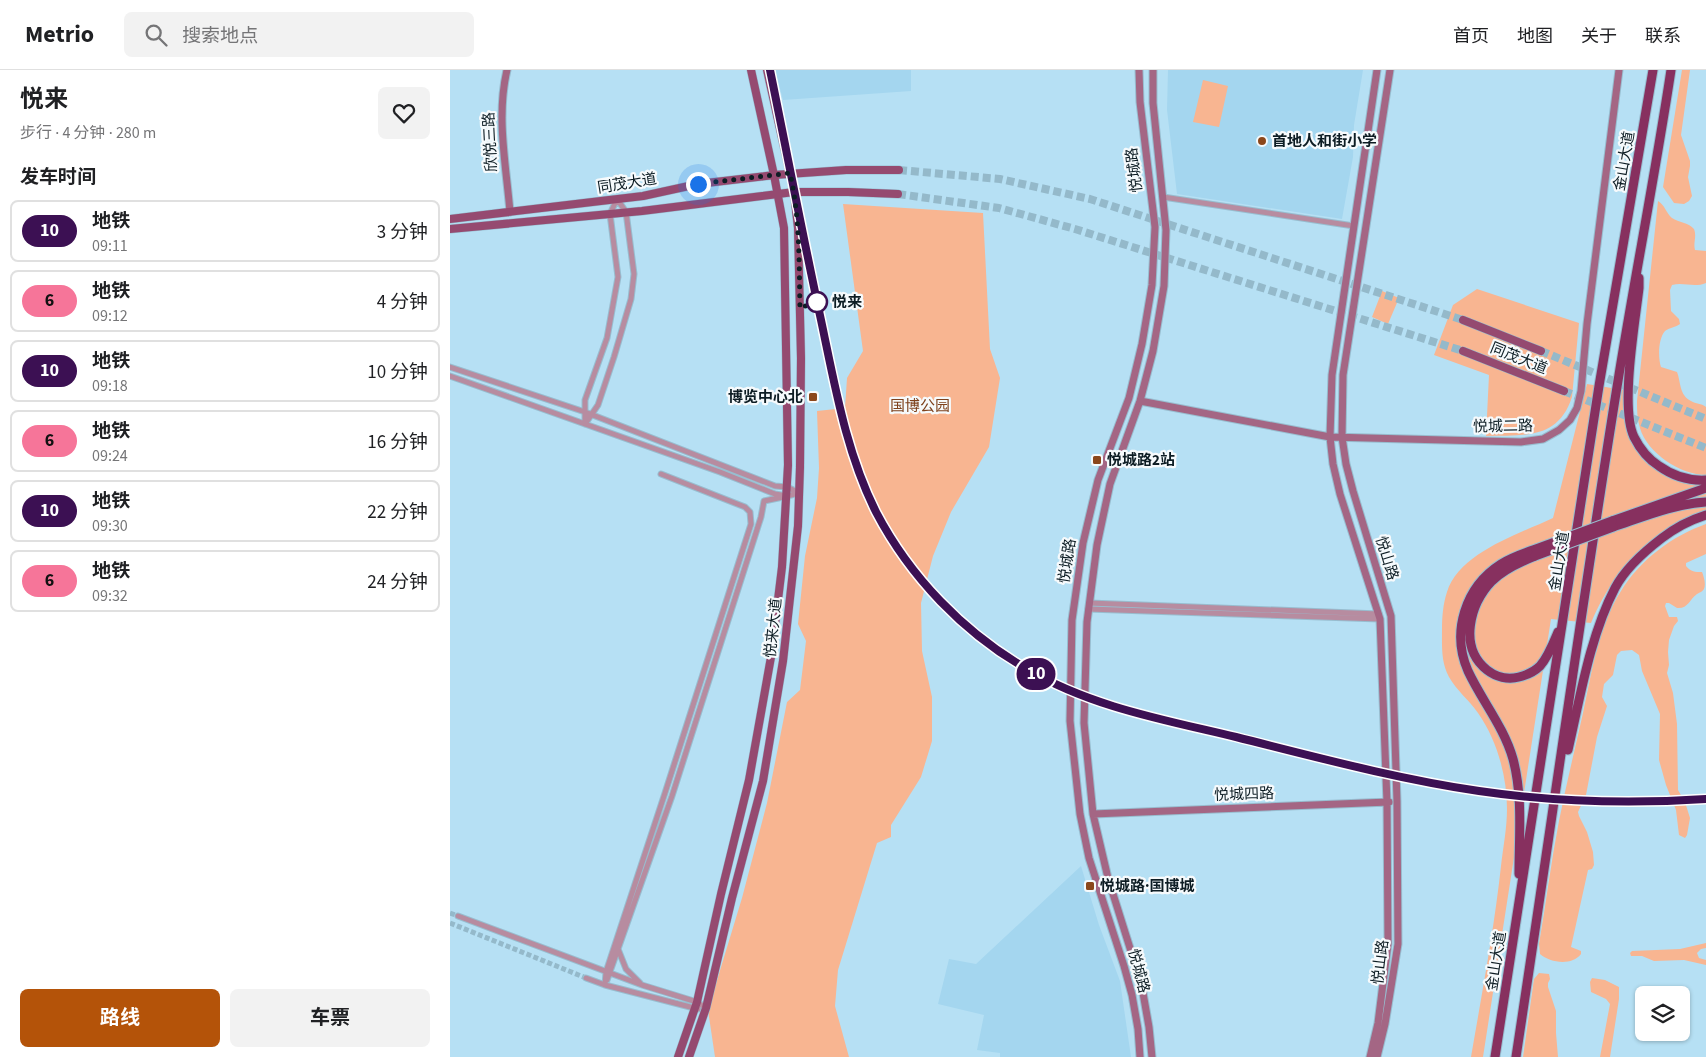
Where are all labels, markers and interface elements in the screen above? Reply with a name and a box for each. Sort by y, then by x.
search box [124,12,474,57]
text: Metrio [25,17,94,52]
icon: search [142,21,170,49]
text: 搜索地点 [182,23,258,50]
text: 首页 [1453,24,1489,49]
text: 地图 [1517,24,1553,49]
text: 关于 [1581,24,1617,49]
text: 联系 [1645,24,1681,49]
text: 悦来 [20,82,68,117]
button: heart [378,87,430,139]
street label: 欣悦三路 [478,111,503,172]
text: 步行 · 4 分钟 · 280 m [20,122,156,144]
street label: 金山大道 [1609,130,1640,192]
place label: 首地人和街小学 [1272,131,1377,152]
marker: 首地人和街小学 [1256,135,1268,147]
street label: 悦城路 [1121,146,1148,194]
text: 发车时间 [20,164,96,191]
street label: 同茂大道 [596,168,658,199]
your location [686,172,711,197]
text: 地铁 [92,208,130,235]
text: 10 [40,218,59,243]
text: 3 分钟 [377,219,428,246]
text: 09:11 [92,235,128,257]
text: 地铁 [92,278,130,305]
text: 6 [45,288,54,313]
text: 4 分钟 [377,289,428,316]
marker: 悦来 [806,291,828,313]
place label: 悦来 [832,292,862,313]
text: 09:12 [92,305,128,327]
street label: 同茂大道 [1487,337,1551,379]
text: 地铁 [92,348,130,375]
text: 10 [40,358,59,383]
text: 10 分钟 [367,359,428,386]
text: 09:18 [92,375,128,397]
place label: 博览中心北 [728,387,803,408]
marker: 博览中心北 [807,391,819,403]
park label: 国博公园 [890,396,950,417]
street label: 悦城二路 [1473,415,1533,438]
text: 地铁 [92,418,130,445]
text: 6 [45,428,54,453]
text: 16 分钟 [367,429,428,456]
text: 09:24 [92,445,128,467]
place label: 悦城路2站 [1107,450,1175,471]
marker: 悦城路2站 [1091,454,1103,466]
text: 地铁 [92,488,130,515]
text: 10 [40,498,59,523]
text: 22 分钟 [367,499,428,526]
text: 09:30 [92,515,128,537]
street label: 金山大道 [1544,530,1575,592]
street label: 悦山路 [1370,534,1403,583]
street label: 悦城路 [1054,537,1081,585]
text: 地铁 [92,558,130,585]
text: 6 [45,568,54,593]
text: 24 分钟 [367,569,428,596]
text: 09:32 [92,585,128,607]
street label: 悦来大道 [760,597,787,659]
line badge: 10 [1014,658,1058,690]
text: 10 [1026,661,1046,686]
street label: 悦城四路 [1214,783,1274,806]
place label: 悦城路·国博城 [1100,876,1195,897]
marker: 悦城路·国博城 [1084,880,1096,892]
street label: 金山大道 [1481,930,1512,992]
street label: 悦山路 [1367,938,1394,986]
street label: 悦城路 [1123,947,1154,996]
map controls [1635,986,1690,1041]
button: layers [1635,986,1690,1041]
button: 路线 [20,989,220,1047]
button: 车票 [230,989,430,1047]

